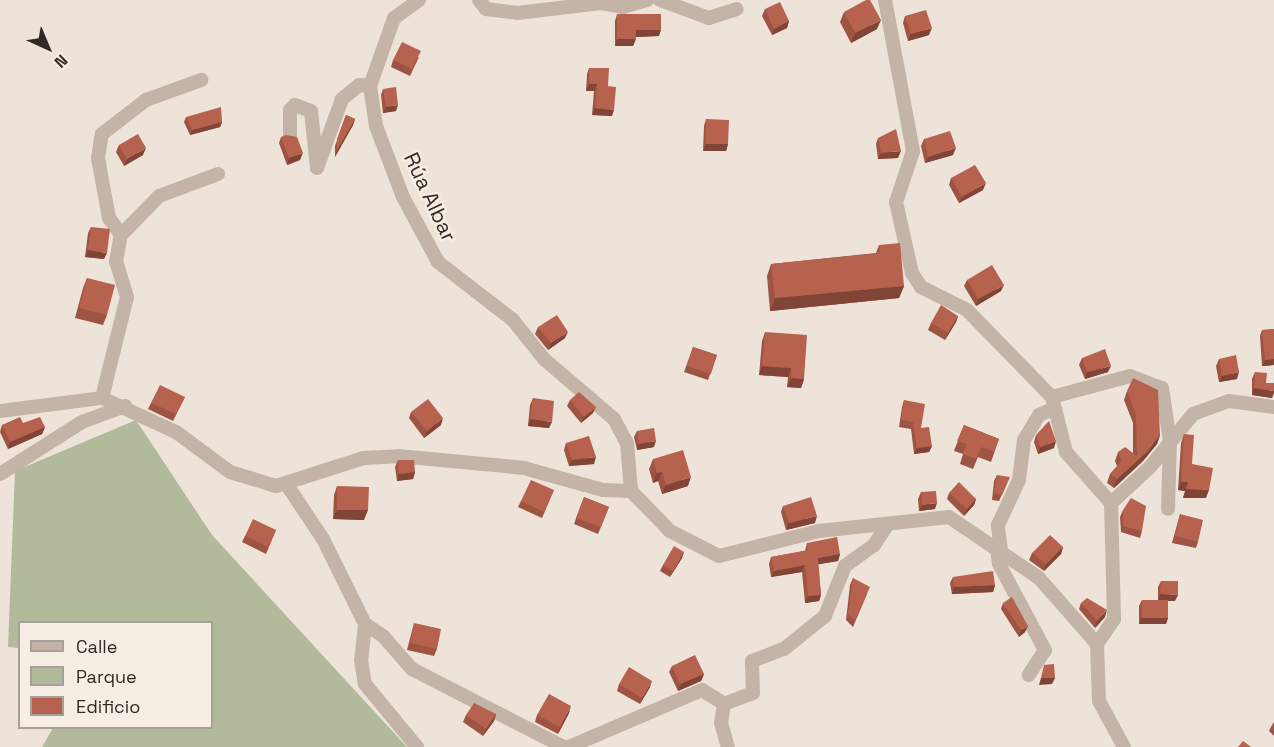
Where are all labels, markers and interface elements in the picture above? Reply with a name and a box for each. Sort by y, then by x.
north arrow [18,18,78,78]
text: N [50,50,72,73]
street label: Rúa Albar [398,148,462,246]
legend [18,621,213,729]
text: Calle [76,635,117,658]
text: Parque [76,665,137,688]
text: Edificio [76,695,140,718]

